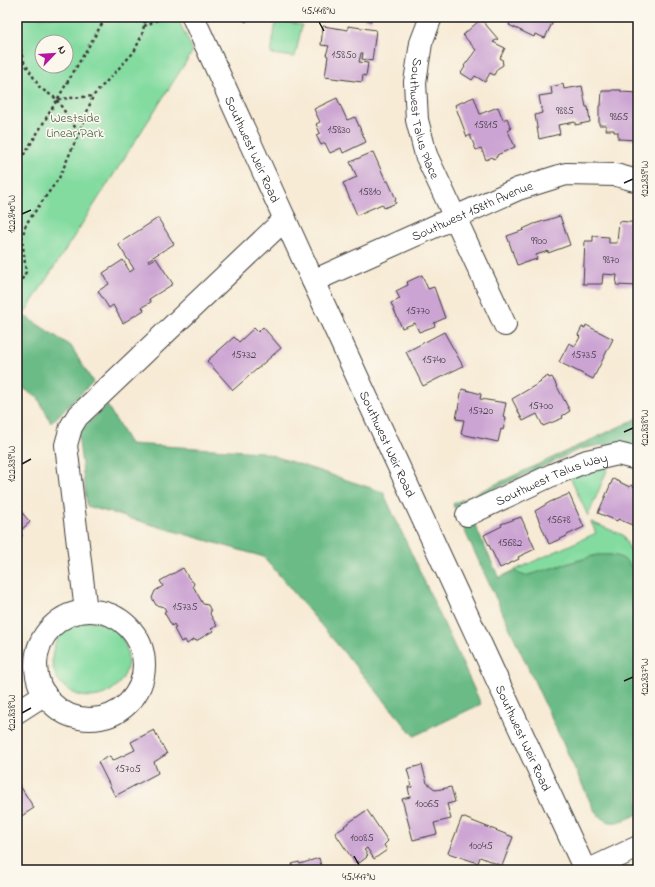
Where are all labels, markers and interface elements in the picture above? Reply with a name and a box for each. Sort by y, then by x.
text: 45.448°N [302,4,336,19]
north arrow [34,34,74,74]
text: N [53,43,71,57]
house number: 15850 [332,47,357,63]
street label: Southwest Talus Place [404,57,444,183]
street label: Southwest Weir Road [219,93,284,207]
house number: 9885 [556,103,574,119]
park label: Westside Linear Park [46,109,104,143]
house number: 9865 [610,109,628,125]
house number: 15815 [474,117,498,133]
house number: 15830 [327,122,351,138]
text: 122.839°W [638,161,653,197]
street label: Southwest 158th Avenue [409,177,536,247]
house number: 15810 [359,184,381,200]
text: 122.840°W [5,195,20,233]
house number: 9900 [531,233,547,249]
house number: 9870 [603,252,620,268]
house number: 15770 [406,303,430,319]
house number: 15732 [232,347,257,363]
house number: 15735 [571,347,597,363]
house number: 15740 [422,352,446,368]
street label: Southwest Weir Road [354,388,420,501]
house number: 15700 [529,398,553,414]
house number: 15720 [469,403,494,419]
text: 122.838°W [638,409,653,447]
text: 122.839°W [5,446,20,482]
street label: Southwest Talus Way [493,449,610,511]
house number: 15678 [547,512,571,528]
house number: 15682 [498,535,523,551]
house number: 15735 [172,599,198,615]
text: 122.837°W [638,658,653,696]
street label: Southwest Weir Road [490,682,556,795]
text: 122.838°W [5,694,20,732]
house number: 15705 [115,761,141,777]
house number: 10065 [415,796,439,812]
house number: 10085 [350,830,374,846]
house number: 10045 [469,838,493,854]
text: 45.447°N [342,870,376,885]

